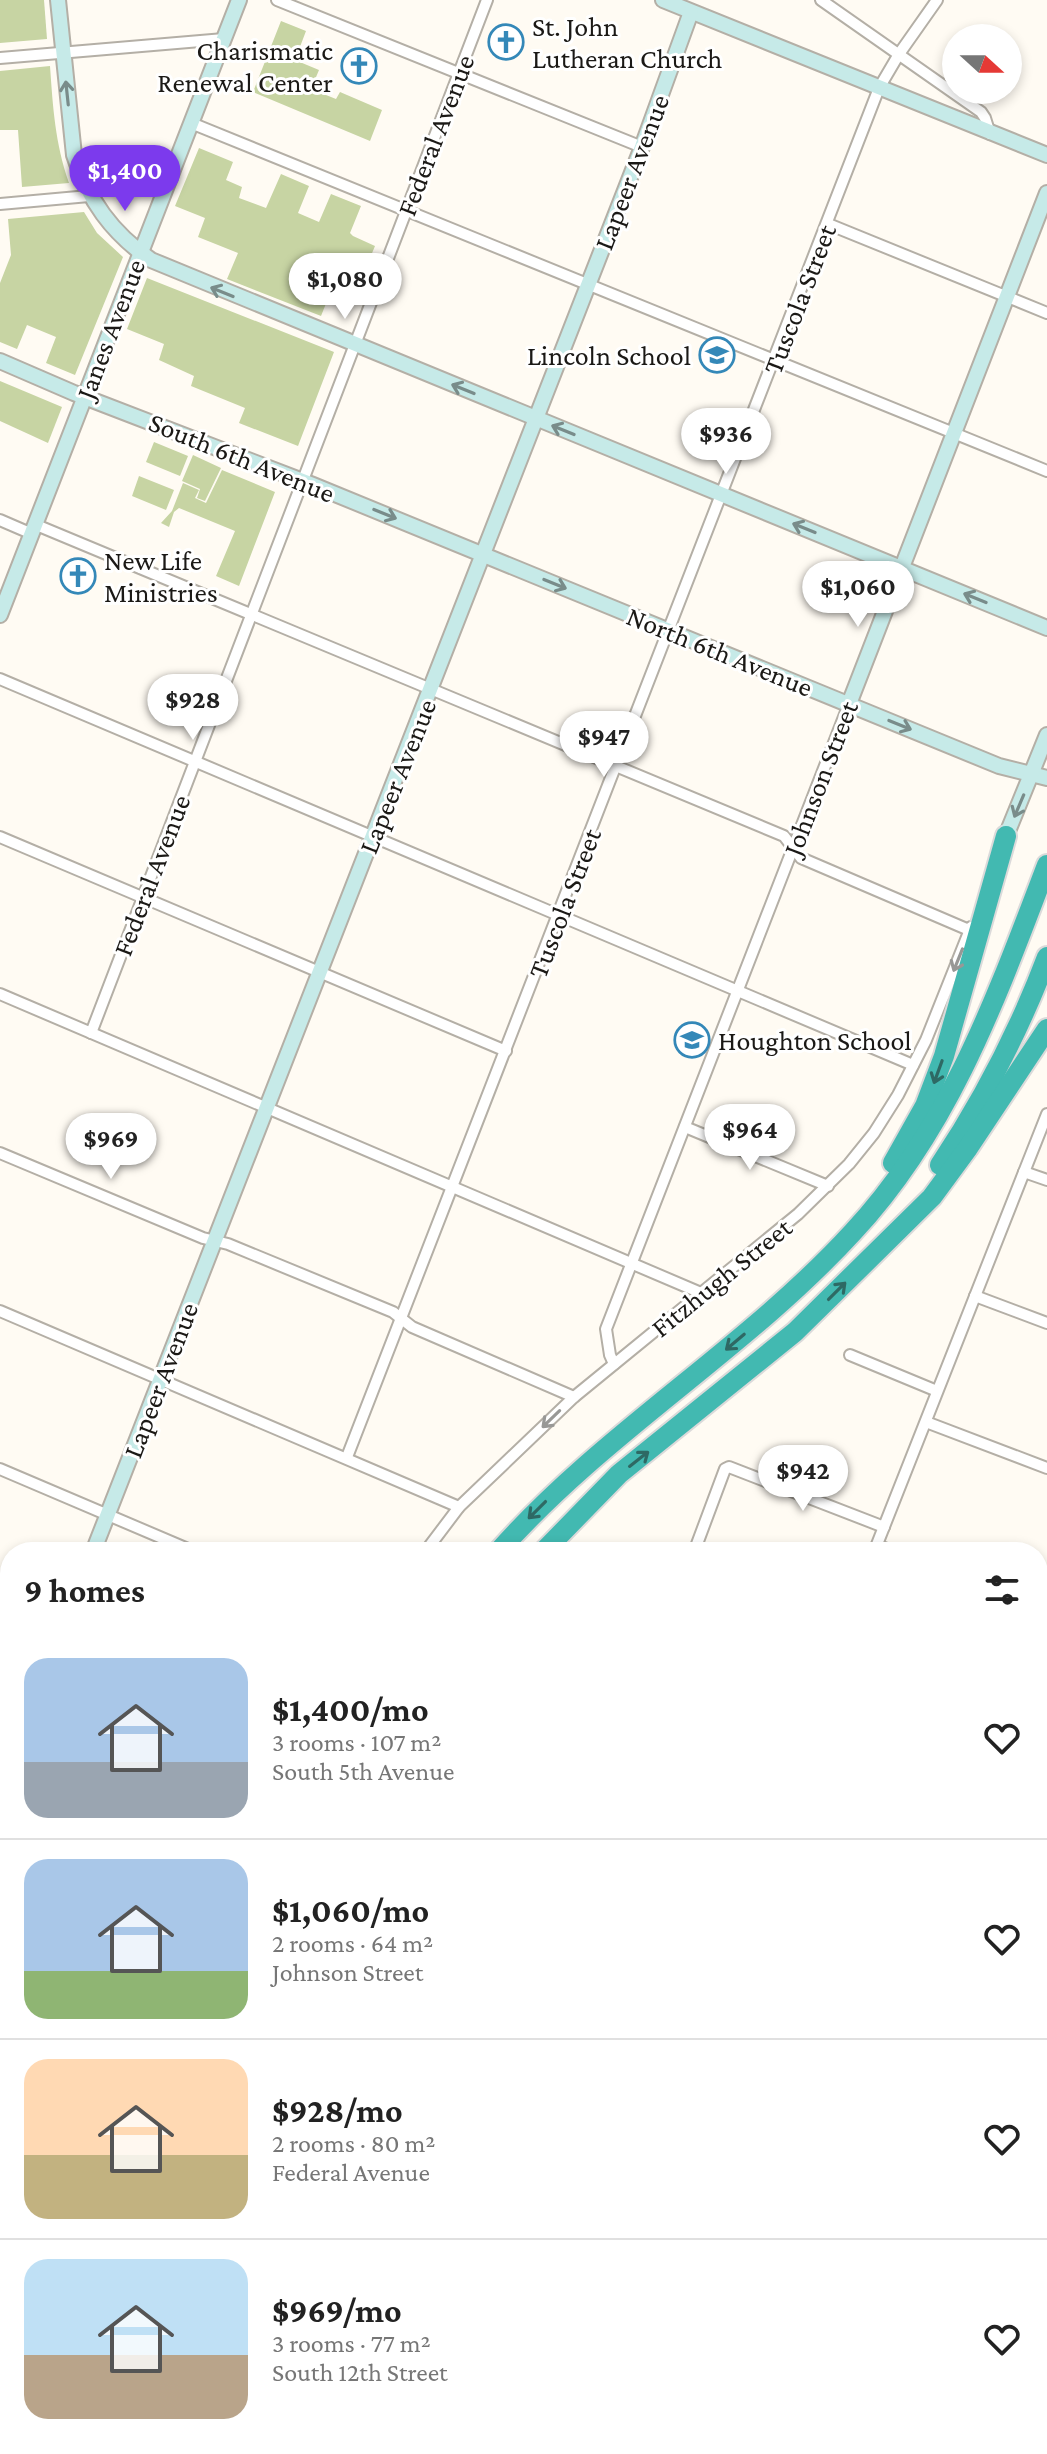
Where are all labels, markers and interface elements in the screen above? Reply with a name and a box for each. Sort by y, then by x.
place label: St. John Lutheran Church [532,11,722,74]
church icon: St. John Lutheran Church [487,23,525,61]
north arrow [942,24,1022,104]
map controls [942,24,1022,104]
place label: Charismatic Renewal Center [157,35,333,98]
church icon: Charismatic Renewal Center [340,47,378,85]
street label: Federal Avenue [391,50,480,220]
one-way arrow [59,80,74,107]
street label: Lapeer Avenue [588,90,675,254]
pin: $1,400 [60,145,190,213]
text: $1,400 [87,156,163,185]
street label: Tuscola Street [757,219,842,378]
pin: $1,080 [280,253,410,321]
street label: Janes Avenue [69,255,151,406]
text: $1,080 [307,264,383,293]
one-way arrow [210,283,235,298]
school or university icon: Lincoln School [698,336,736,374]
place label: Lincoln School [527,340,691,371]
one-way arrow [451,381,476,395]
street label: South 6th Avenue [144,406,339,509]
pin: $936 [679,408,773,476]
text: $936 [699,419,753,448]
one-way arrow [551,421,576,436]
one-way arrow [372,507,397,522]
one-way arrow [792,520,817,535]
place label: New Life Ministries [104,545,218,608]
church icon: New Life Ministries [59,557,97,595]
pin: $1,060 [793,561,923,629]
text: $1,060 [820,572,896,601]
one-way arrow [543,577,567,592]
one-way arrow [963,590,988,604]
street label: North 6th Avenue [622,600,817,703]
pin: $928 [146,674,240,742]
text: $928 [165,685,221,714]
street label: Lapeer Avenue [352,694,443,858]
street label: Johnson Street [776,696,864,863]
pin: $947 [557,711,651,779]
one-way arrow [887,718,912,733]
text: $947 [578,722,630,751]
street label: Federal Avenue [107,790,196,960]
one-way arrow [1011,793,1025,818]
street label: Tuscola Street [522,823,607,982]
one-way arrow [949,948,964,972]
school or university icon: Houghton School [673,1021,711,1059]
place label: Houghton School [718,1025,912,1056]
one-way arrow [929,1059,944,1084]
pin: $964 [703,1104,797,1172]
pin: $969 [64,1113,158,1181]
text: $964 [722,1115,778,1144]
text: $969 [84,1124,138,1153]
street label: Fitzhugh Street [645,1211,798,1343]
one-way arrow [827,1282,846,1301]
street label: Lapeer Avenue [117,1298,204,1462]
one-way arrow [725,1333,746,1351]
one-way arrow [542,1409,562,1427]
pin: $942 [756,1445,850,1513]
one-way arrow [628,1450,649,1468]
text: $942 [776,1456,830,1485]
one-way arrow [527,1500,546,1520]
icon: filters [980,1568,1024,1612]
text: 9 homes [24,1572,145,1609]
icon: home [88,1690,184,1786]
text: $1,400/mo [272,1691,429,1728]
icon: heart [980,1716,1024,1760]
text: 3 rooms · 107 m² [272,1728,441,1757]
text: South 5th Avenue [272,1757,454,1786]
icon: home [88,1891,184,1987]
text: $1,060/mo [272,1892,429,1929]
icon: heart [980,1917,1024,1961]
text: 2 rooms · 64 m² [272,1929,433,1958]
text: Johnson Street [272,1958,423,1987]
icon: home [88,2091,184,2187]
text: $928/mo [272,2092,403,2129]
icon: heart [980,2117,1024,2161]
text: 2 rooms · 80 m² [272,2129,435,2158]
text: Federal Avenue [272,2158,430,2187]
icon: home [88,2291,184,2387]
text: $969/mo [272,2292,402,2329]
icon: heart [980,2317,1024,2361]
text: 3 rooms · 77 m² [272,2329,431,2358]
text: South 12th Street [272,2358,448,2387]

